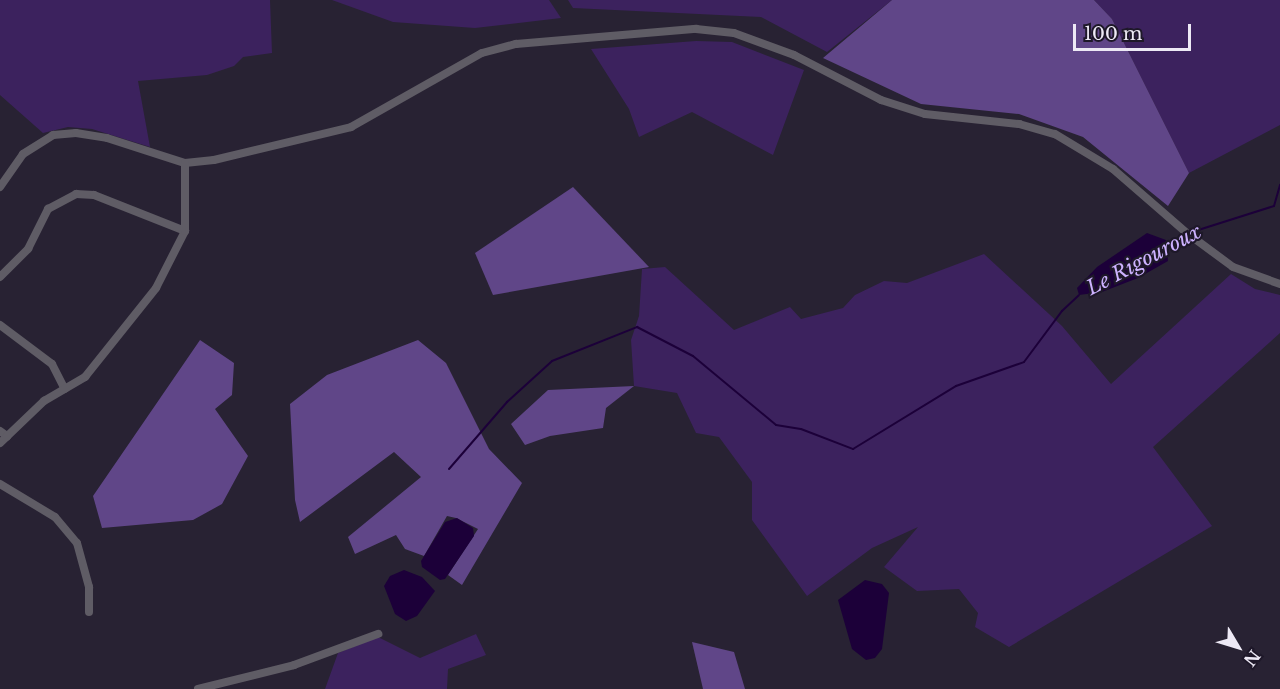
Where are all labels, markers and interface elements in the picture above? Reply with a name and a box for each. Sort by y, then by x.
scale bar [1076,12,1194,50]
text: 100 m [1084,23,1142,45]
water label: Le Rigouroux [1082,220,1206,300]
north arrow [1208,617,1268,677]
text: N [1240,646,1265,670]

